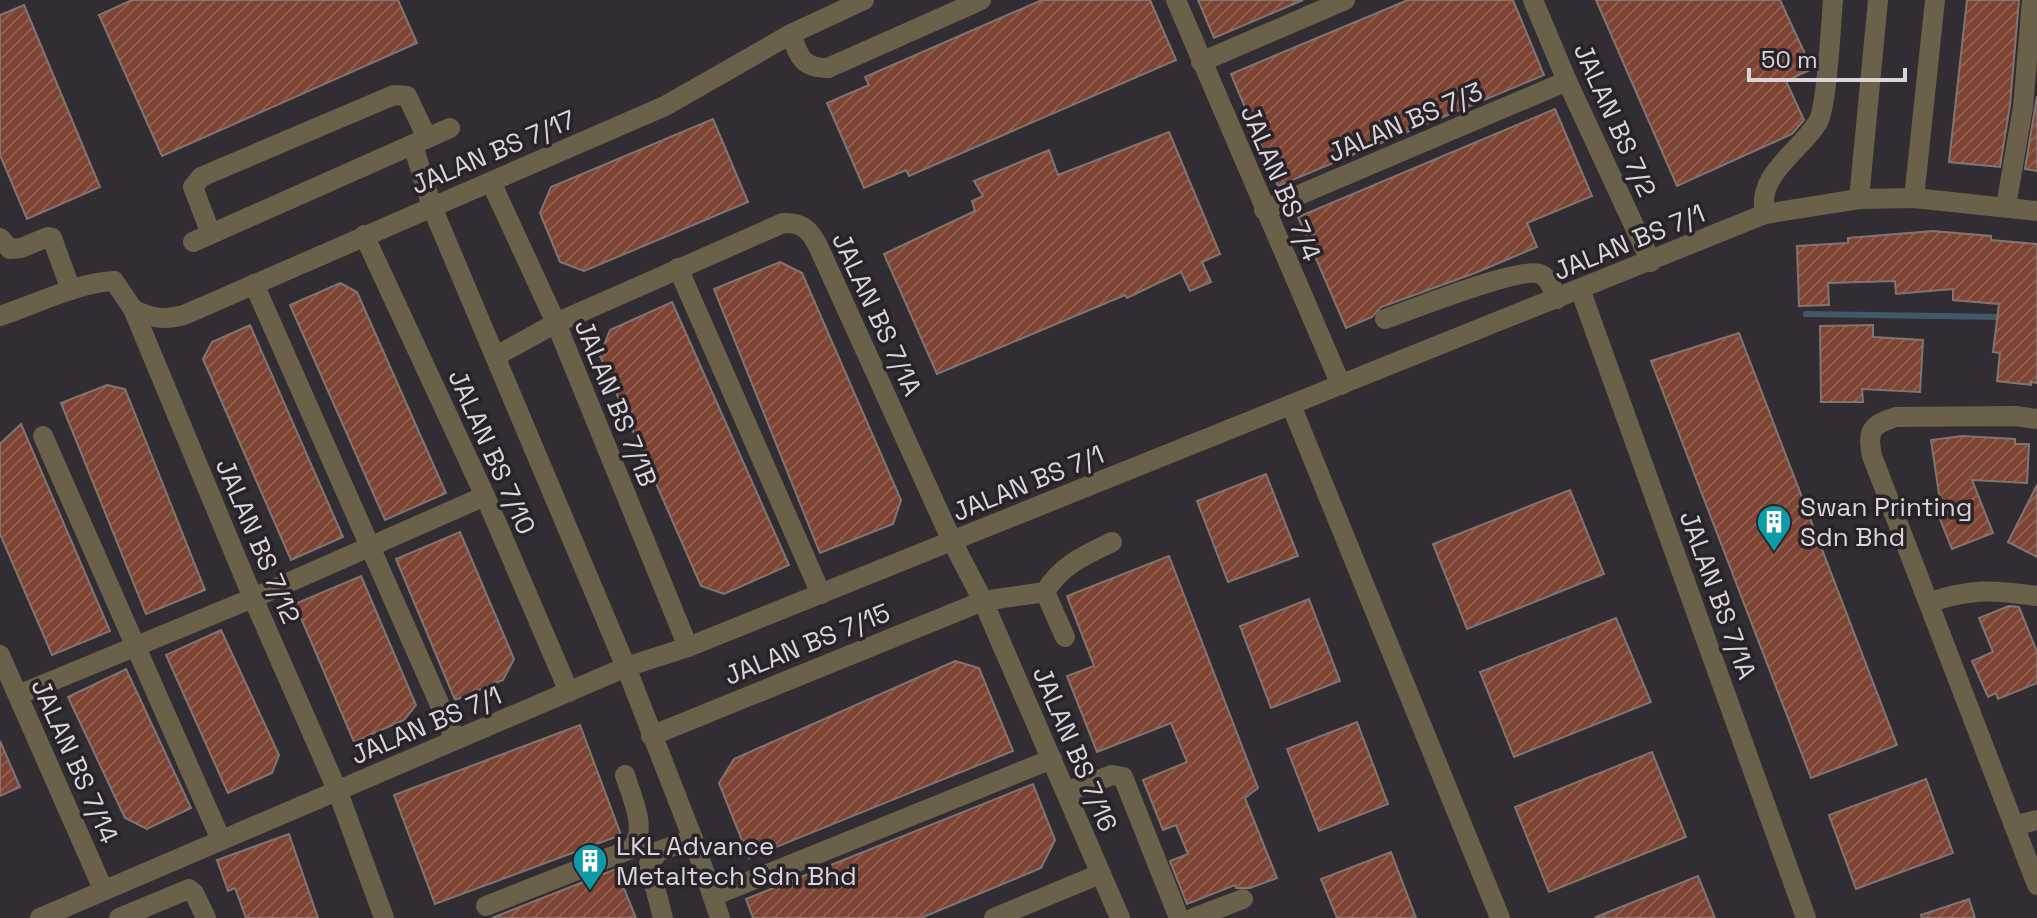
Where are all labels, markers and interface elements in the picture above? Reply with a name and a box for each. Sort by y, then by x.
scale bar [1749,32,1905,82]
street label: JALAN BS 7/2 [1566,38,1664,202]
text: 50 m [1761,44,1818,75]
street label: JALAN BS 7/3 [1322,74,1488,170]
street label: JALAN BS 7/4 [1233,100,1329,266]
street label: JALAN BS 7/17 [406,102,580,202]
street label: JALAN BS 7/1 [1548,196,1710,288]
street label: JALAN BS 7/1A [824,227,930,401]
street label: JALAN BS 7/1B [567,314,665,492]
street label: JALAN BS 7/10 [440,364,544,540]
street label: JALAN BS 7/1 [947,437,1109,529]
street label: JALAN BS 7/12 [208,453,308,629]
place label: Swan Printing Sdn Bhd [1800,490,1972,554]
building icon: Swan Printing Sdn Bhd [1755,503,1793,553]
street label: JALAN BS 7/1A [1672,506,1764,684]
street label: JALAN BS 7/15 [719,595,895,693]
street label: JALAN BS 7/16 [1025,661,1125,837]
street label: JALAN BS 7/14 [24,673,126,849]
street label: JALAN BS 7/1 [345,678,507,772]
place label: LKL Advance Metaltech Sdn Bhd [616,829,857,893]
building icon: LKL Advance Metaltech Sdn Bhd [571,842,609,892]

